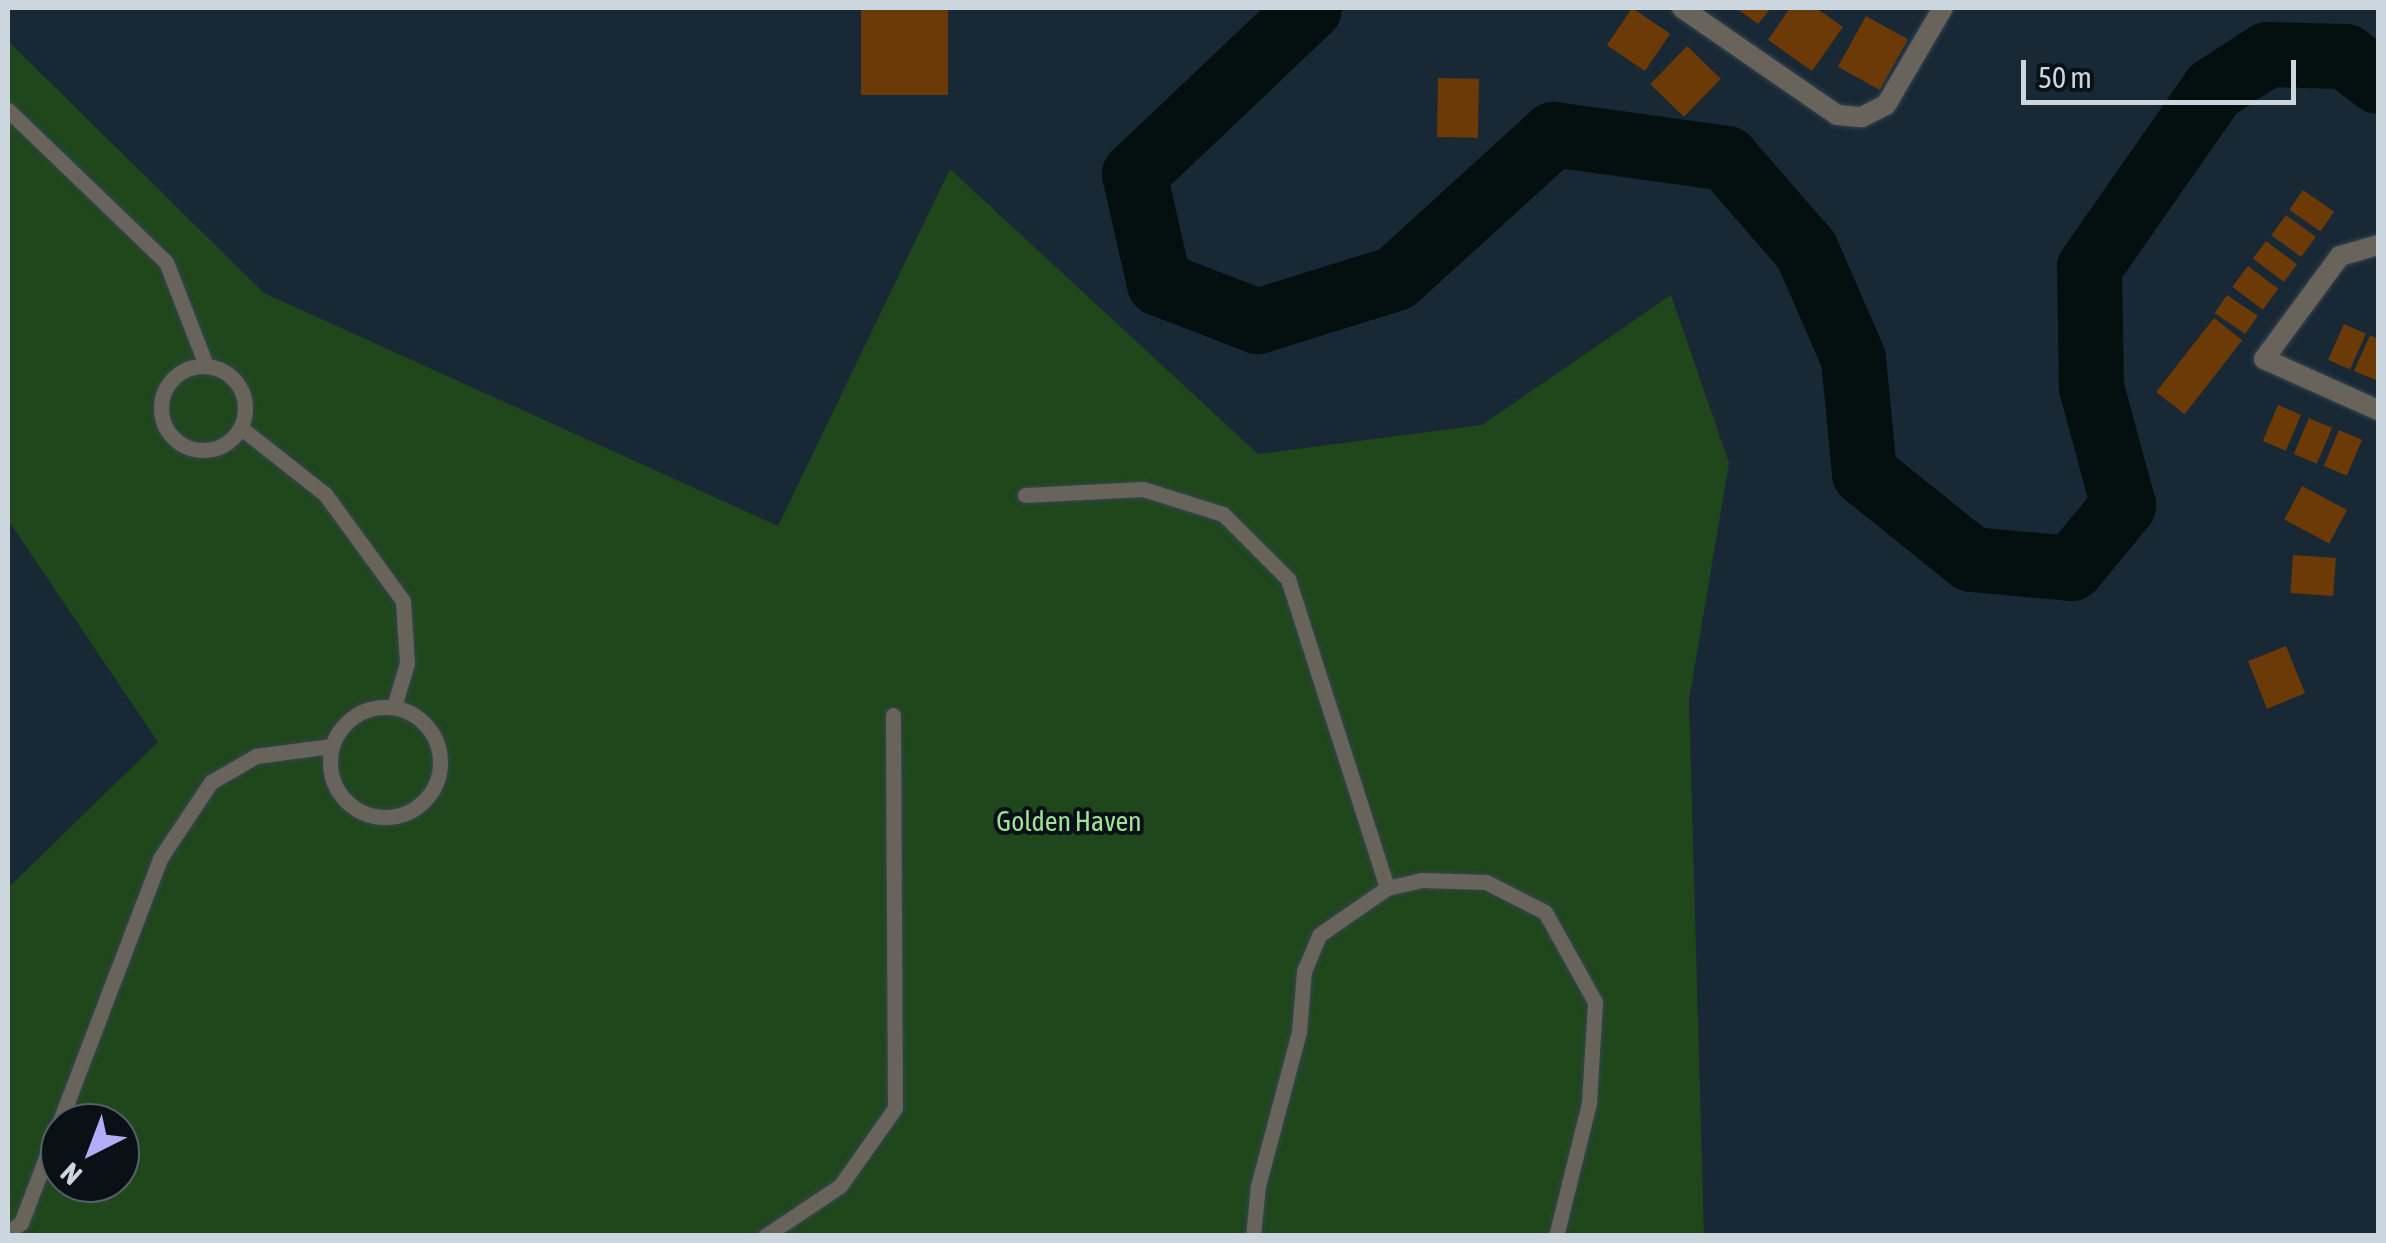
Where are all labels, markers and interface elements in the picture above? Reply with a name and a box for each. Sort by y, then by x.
scale bar [2026,40,2301,102]
text: 50 m [2038,60,2092,94]
park label: Golden Haven [996,804,1142,838]
north arrow [40,1103,140,1203]
text: N [54,1156,88,1191]

